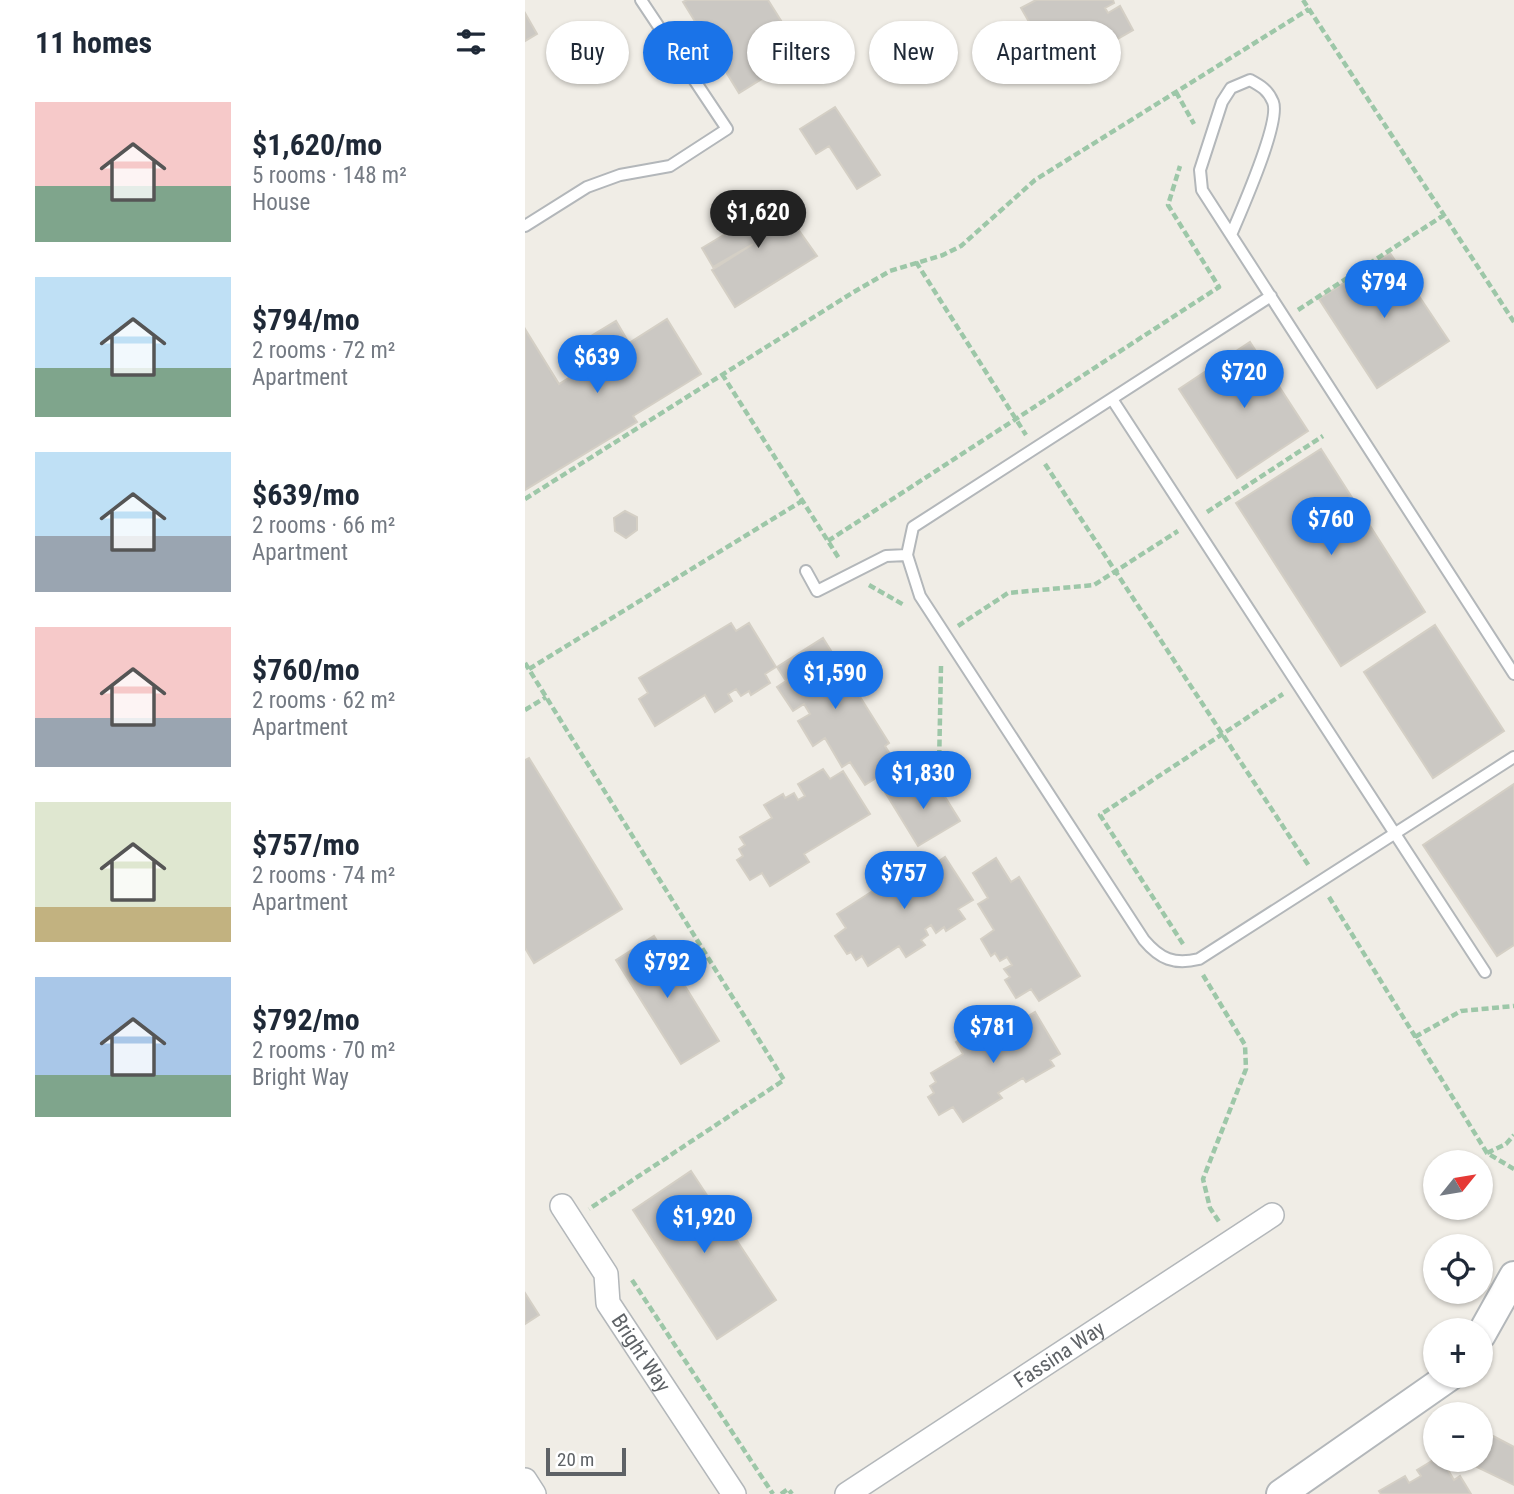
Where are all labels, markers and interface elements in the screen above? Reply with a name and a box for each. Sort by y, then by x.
chip: Buy [546,21,629,84]
chip: Rent [643,21,733,84]
chip: Filters [747,21,855,84]
chip: New [869,21,958,84]
chip: Apartment [972,21,1121,84]
icon: filters [452,23,490,61]
text: 11 homes [35,25,152,60]
text: $1,620/mo [252,127,382,162]
icon: home [91,130,175,214]
text: 5 rooms · 148 m² [252,162,407,189]
text: House [252,189,310,216]
pin: $1,620 [701,190,815,250]
text: $1,620 [726,199,790,226]
pin: $794 [1343,260,1425,320]
text: $794 [1361,269,1407,296]
text: $794/mo [252,302,360,337]
icon: home [91,305,175,389]
pin: $639 [556,336,638,395]
text: 2 rooms · 72 m² [252,337,395,364]
text: $639 [574,344,620,371]
pin: $720 [1203,350,1285,410]
text: $720 [1221,359,1267,386]
text: Apartment [252,364,348,391]
text: $639/mo [252,477,360,512]
icon: home [91,480,175,564]
pin: $760 [1290,498,1372,557]
text: $760 [1308,506,1354,533]
text: 2 rooms · 66 m² [252,512,395,539]
text: Apartment [252,539,348,566]
text: $760/mo [252,652,360,687]
pin: $1,590 [778,652,892,711]
icon: home [91,655,175,739]
text: $1,590 [803,660,867,687]
text: 2 rooms · 62 m² [252,687,395,714]
text: Apartment [252,714,348,741]
pin: $1,830 [866,752,980,811]
text: $1,830 [891,760,955,787]
text: $757/mo [252,827,360,862]
icon: home [91,830,175,914]
pin: $757 [863,852,945,911]
text: $757 [881,860,927,887]
text: 2 rooms · 74 m² [252,862,395,889]
text: Apartment [252,889,348,916]
pin: $792 [626,940,708,1000]
text: $792 [644,949,690,976]
text: $792/mo [252,1002,360,1037]
icon: home [91,1005,175,1089]
pin: $781 [952,1006,1034,1065]
text: $781 [970,1014,1016,1041]
text: 2 rooms · 70 m² [252,1037,395,1064]
text: Bright Way [252,1064,349,1091]
north arrow [1423,1150,1493,1220]
map controls [1423,1150,1493,1472]
pin: $1,920 [647,1196,761,1255]
text: $1,920 [672,1204,736,1231]
button: locate [1423,1234,1493,1304]
street label: Bright Way [607,1309,676,1397]
street label: Fassina Way [1010,1316,1109,1393]
button: + [1423,1318,1493,1388]
button: − [1423,1402,1493,1472]
scale bar [546,1445,627,1477]
text: 20 m [557,1448,594,1471]

